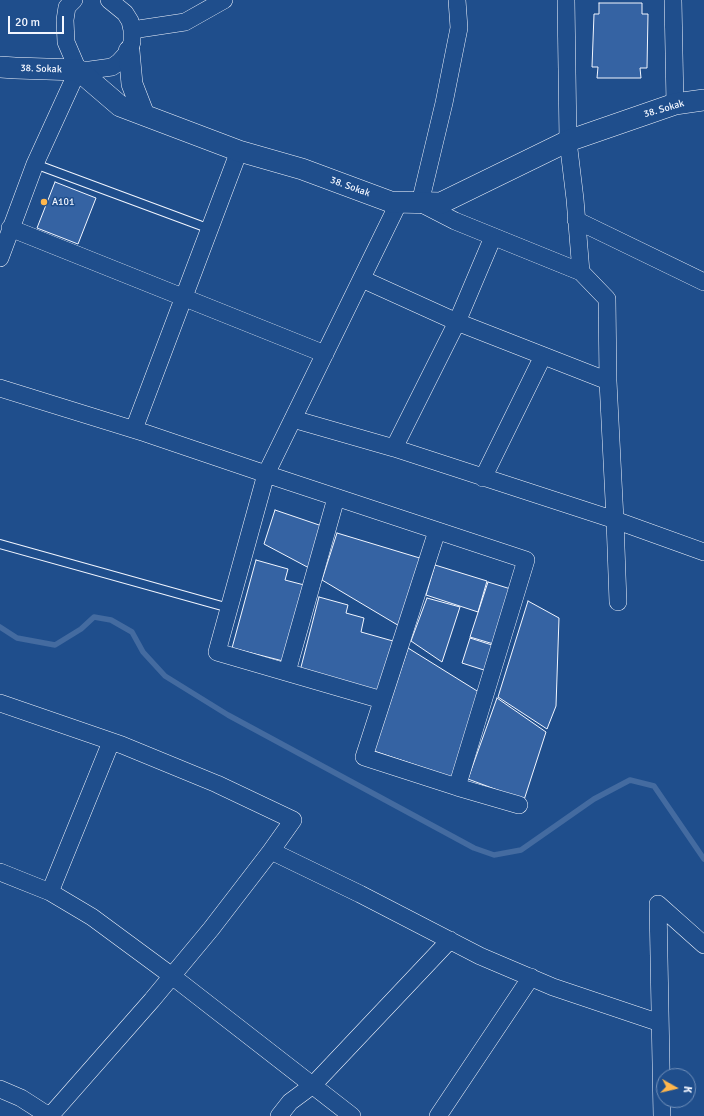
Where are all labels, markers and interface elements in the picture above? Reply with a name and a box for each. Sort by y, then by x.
scale bar [10,8,66,34]
text: 20 m [15,15,40,30]
street label: 38. Sokak [20,62,62,76]
street label: 38. Sokak [642,98,686,120]
street label: 38. Sokak [328,174,372,200]
place label: A101 [52,196,74,208]
marker: A101 [39,197,49,207]
north arrow [656,1068,696,1108]
text: K [680,1085,694,1094]

